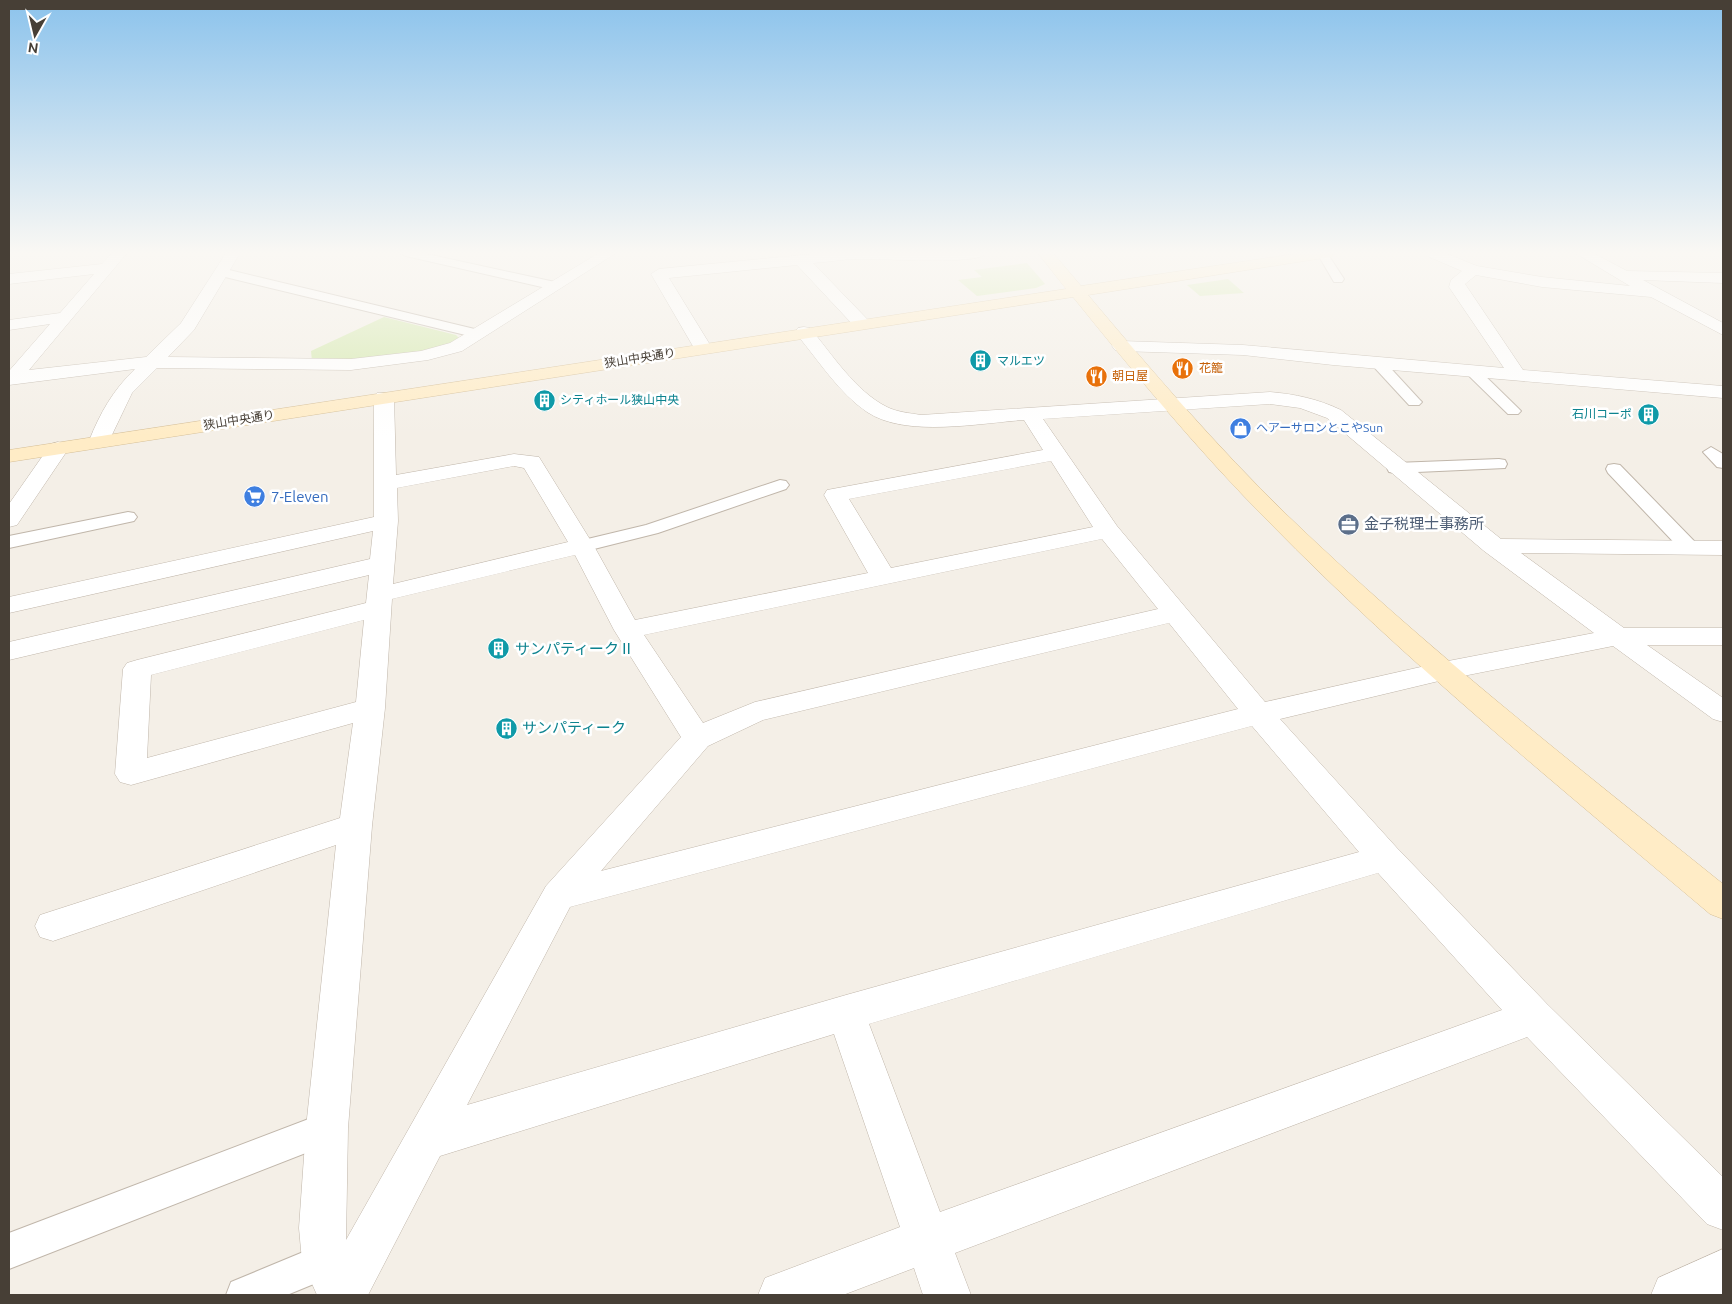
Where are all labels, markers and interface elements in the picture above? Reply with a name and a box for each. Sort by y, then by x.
north arrow [10,10,60,60]
text: N [27,39,39,57]
street label: 狭山中央通り [603,345,677,370]
building icon: マルエツ [969,349,993,373]
place label: マルエツ [997,354,1045,367]
restaurant icon: 花籠 [1171,356,1195,380]
place label: 花籠 [1199,361,1223,374]
restaurant icon: 朝日屋 [1084,364,1108,388]
place label: 朝日屋 [1112,369,1148,382]
building icon: シティホール狭山中央 [532,388,556,412]
place label: シティホール狭山中央 [560,393,679,406]
building icon: 石川コーポ [1636,402,1660,426]
street label: 狭山中央通り [202,407,276,432]
place label: 石川コーポ [1572,407,1632,420]
shop icon: ヘアーサロンとこやSun [1228,416,1252,440]
place label: ヘアーサロンとこやSun [1256,421,1383,434]
supermarket icon: 7-Eleven [243,485,267,509]
place label: 7-Eleven [271,488,329,505]
office icon: 金子税理士事務所 [1336,512,1360,536]
place label: 金子税理士事務所 [1364,515,1484,532]
building icon: サンパティークⅡ [487,637,511,661]
place label: サンパティークⅡ [515,640,634,657]
building icon: サンパティーク [494,716,518,740]
place label: サンパティーク [522,719,626,736]

